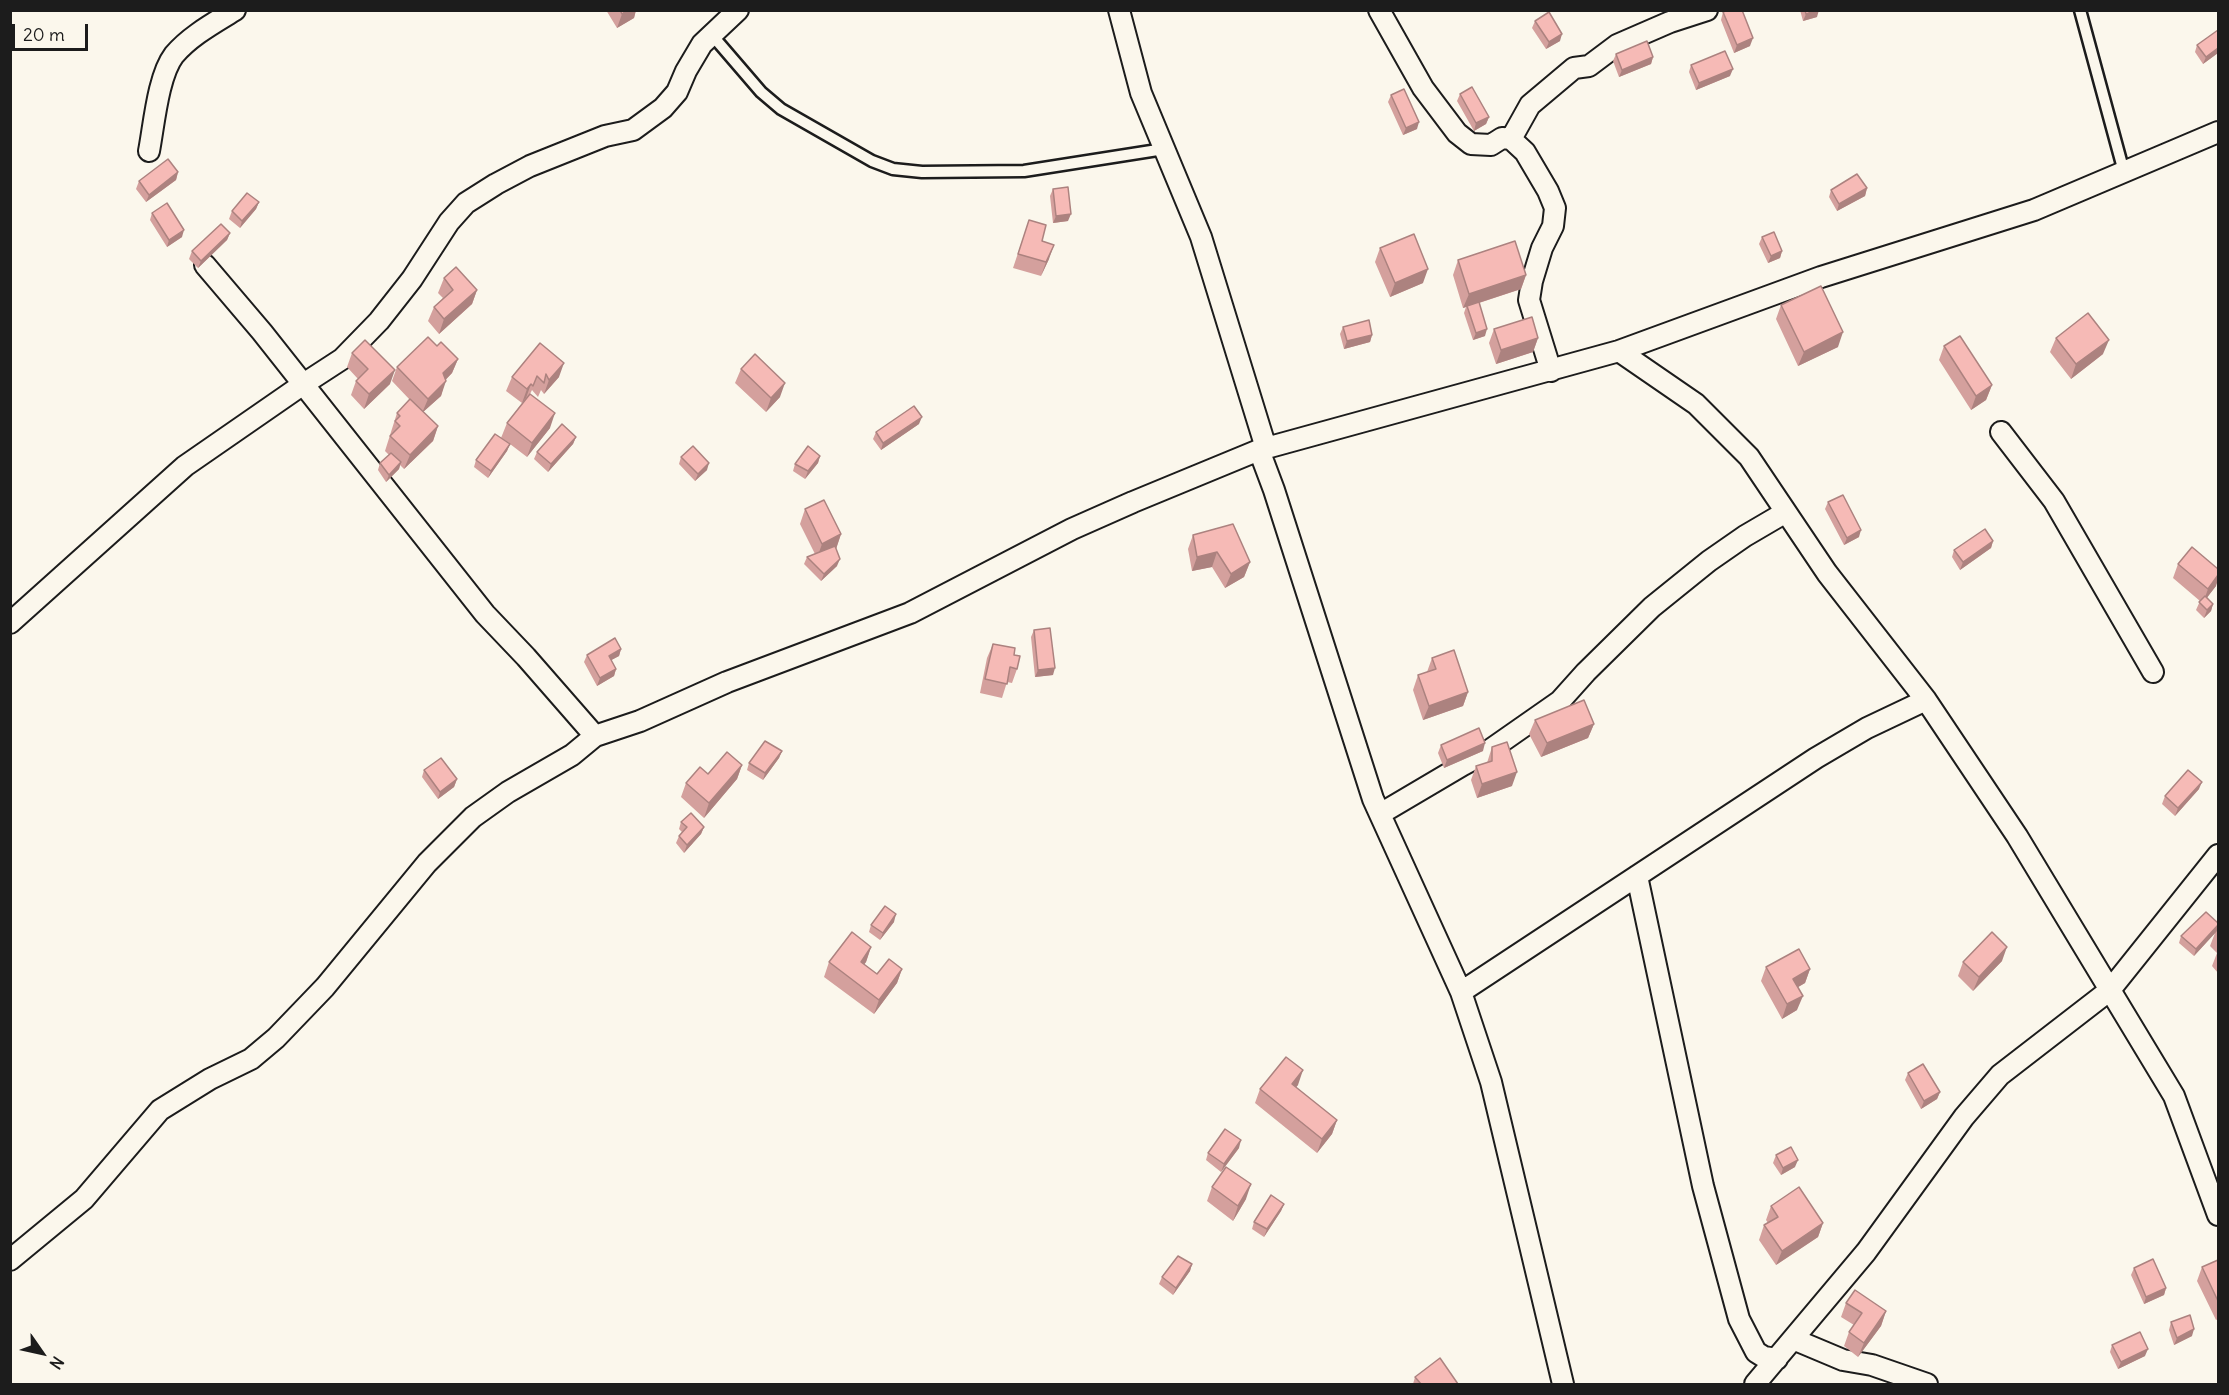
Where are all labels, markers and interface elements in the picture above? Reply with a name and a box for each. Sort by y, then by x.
scale bar [15,12,92,50]
text: 20 m [23,23,65,46]
north arrow [12,1323,72,1383]
text: N [46,1353,68,1373]

